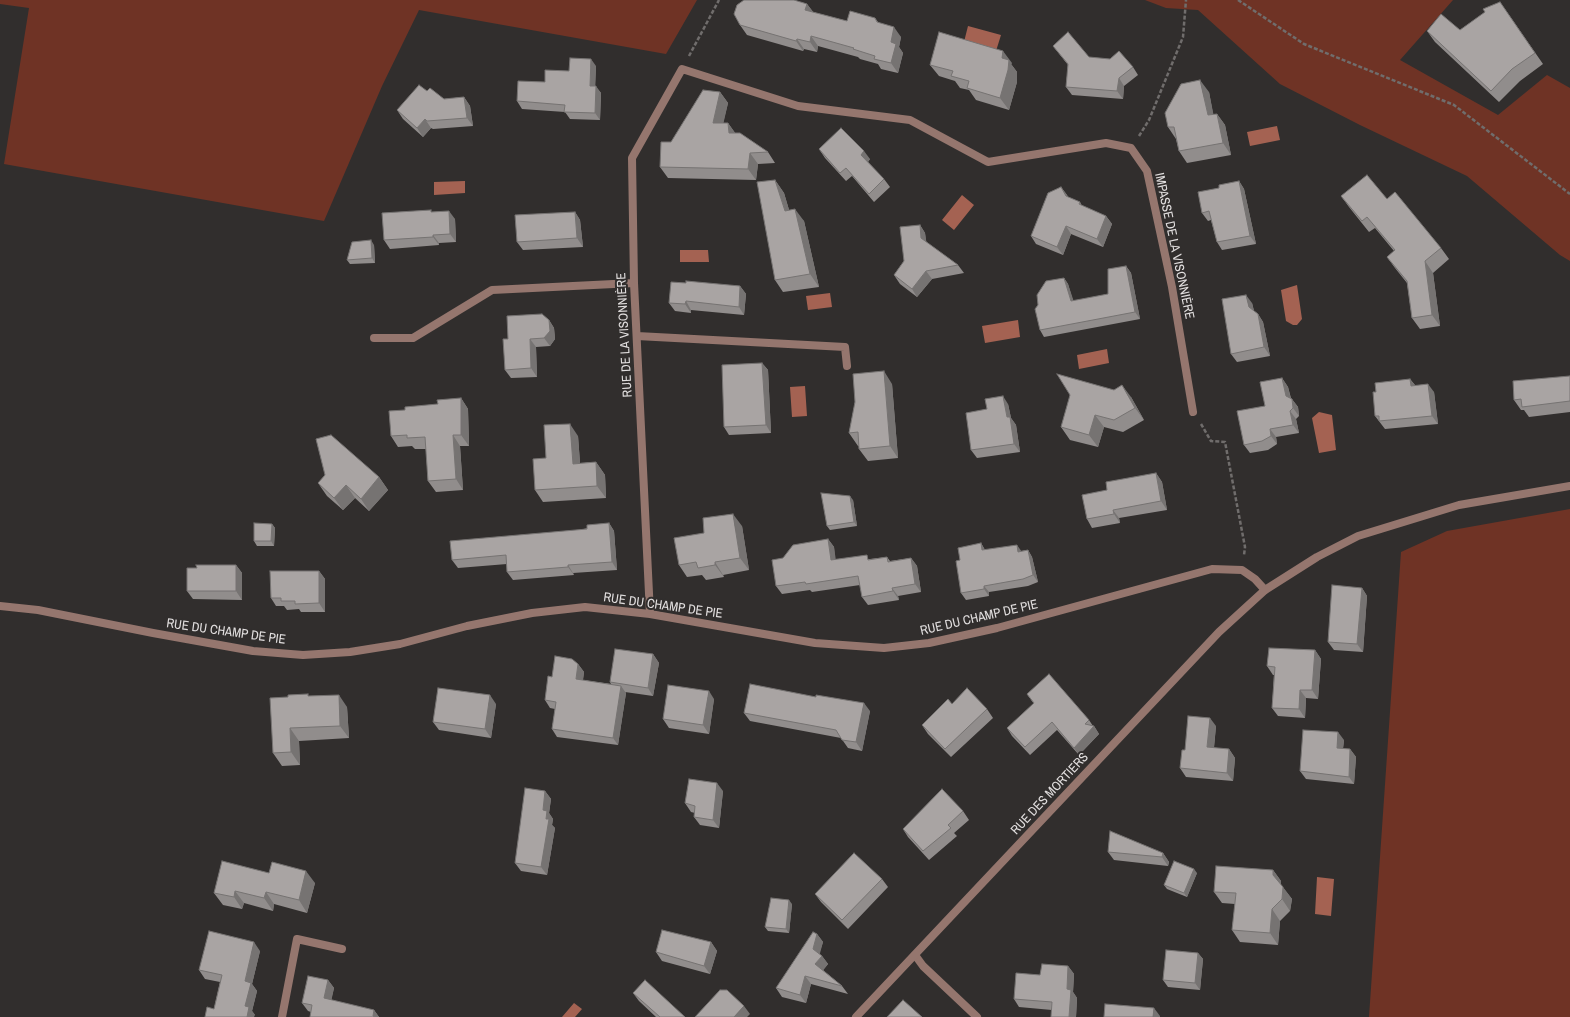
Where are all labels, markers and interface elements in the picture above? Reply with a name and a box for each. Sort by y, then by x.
street label: IMPASSE DE LA VISONNIÈRE [1151,171,1197,321]
street label: RUE DE LA VISONNIÈRE [614,272,636,398]
street label: RUE DU CHAMP DE PIE [602,590,724,622]
street label: RUE DU CHAMP DE PIE [919,597,1039,639]
street label: RUE DU CHAMP DE PIE [165,616,287,648]
street label: RUE DES MORTIERS [1008,750,1092,838]

